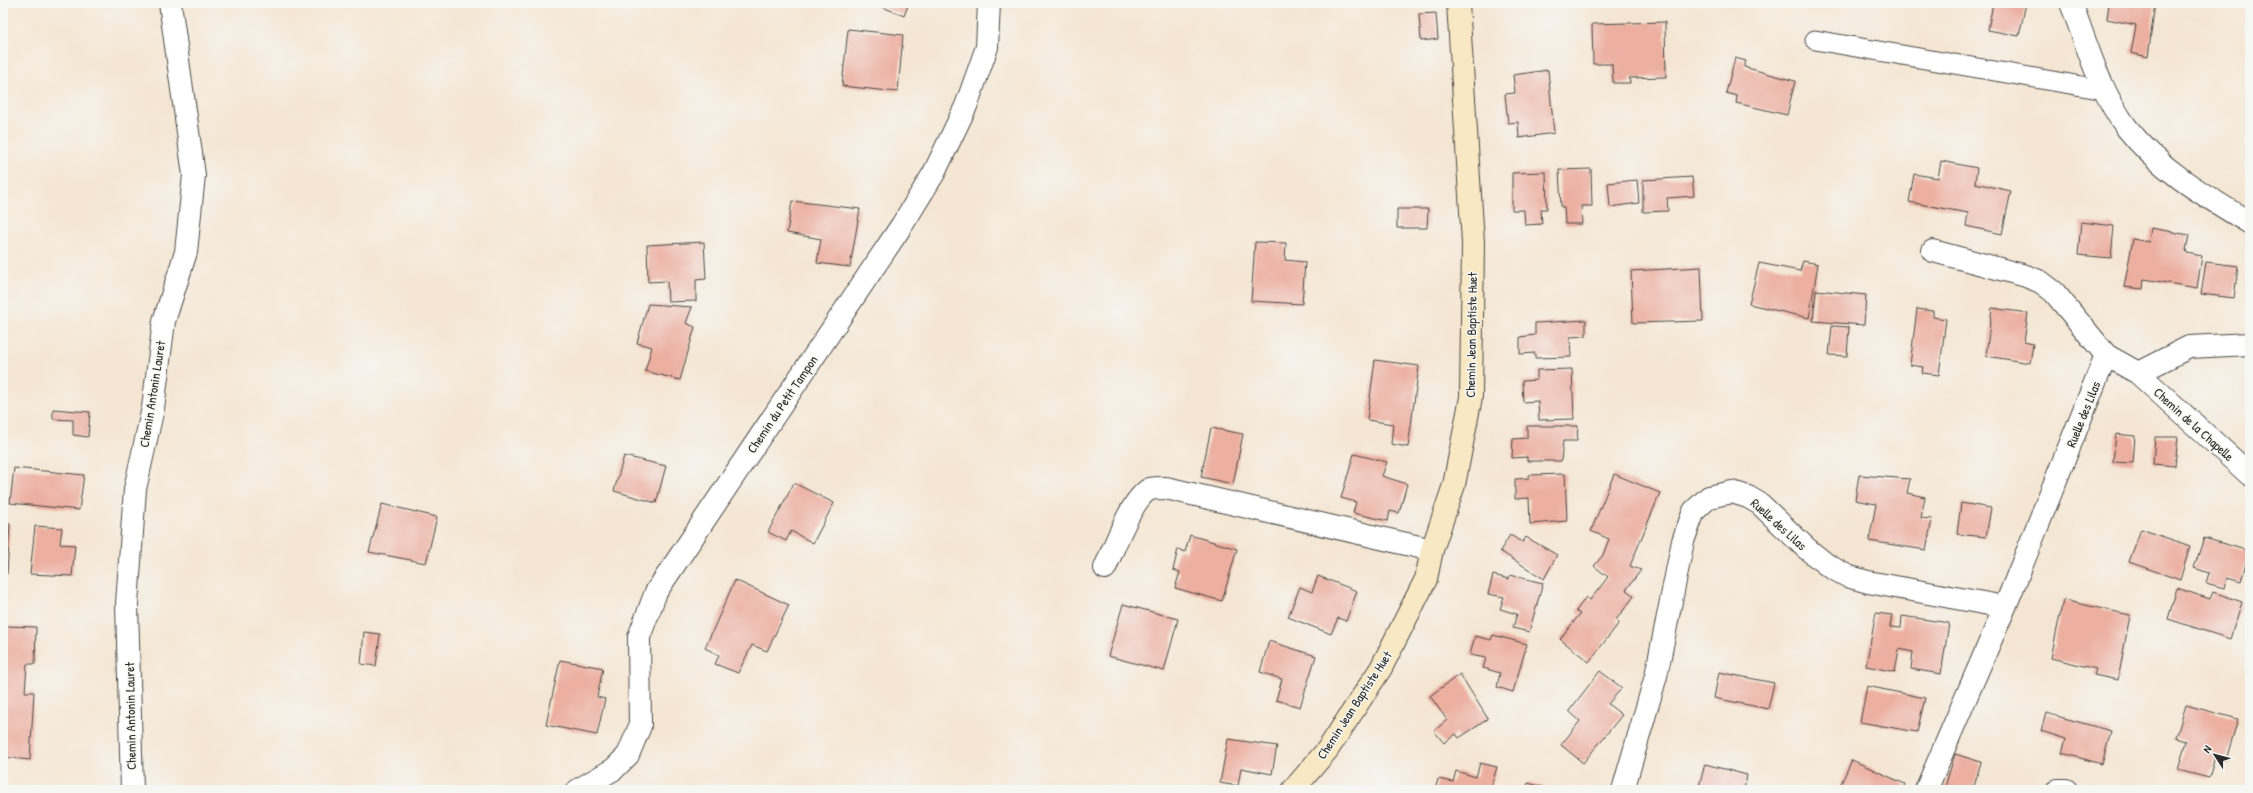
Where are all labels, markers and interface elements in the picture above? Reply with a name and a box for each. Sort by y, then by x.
street label: Chemin Jean Baptiste Huet [1461,272,1481,398]
street label: Chemin Antonin Lauret [135,339,169,449]
street label: Chemin du Petit Tampon [742,351,822,457]
street label: Ruelle des Lilas [2062,378,2104,450]
street label: Chemin de la Chapelle [2150,383,2238,465]
street label: Ruelle des Lilas [1747,494,1811,554]
street label: Chemin Jean Baptiste Huet [1312,647,1396,763]
street label: Chemin Antonin Lauret [120,661,140,770]
north arrow [2195,735,2235,775]
text: N [2200,743,2214,756]

